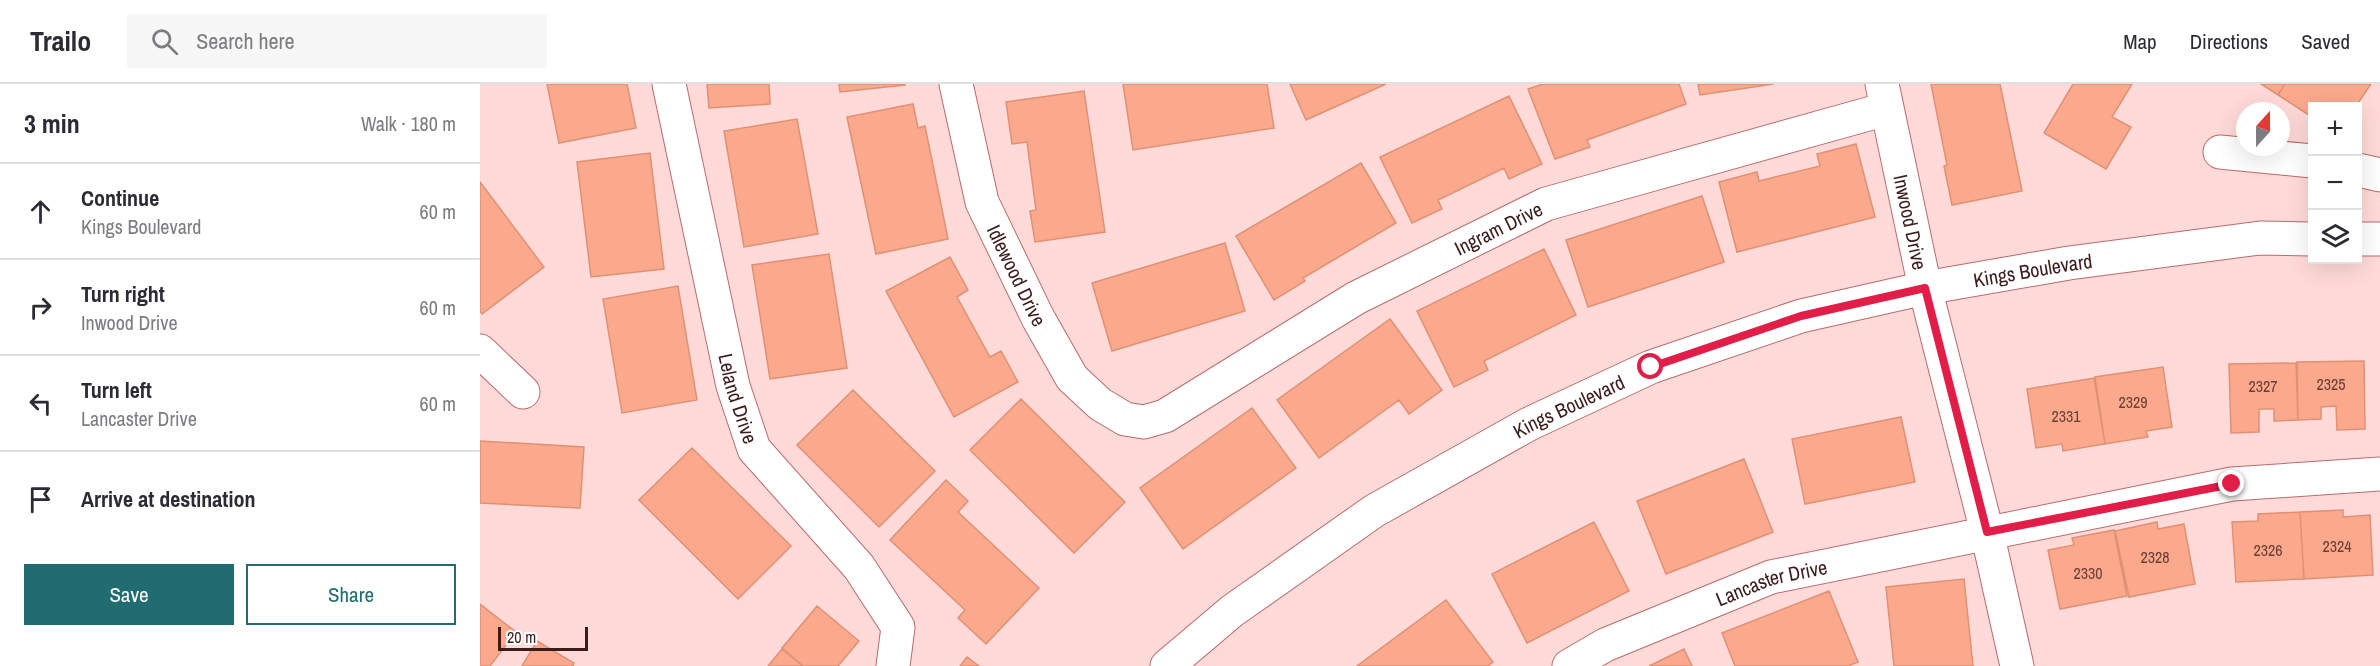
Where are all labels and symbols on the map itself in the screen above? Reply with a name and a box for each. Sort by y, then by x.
north arrow [2236,102,2290,156]
street label: Inwood Drive [1888,172,1934,272]
street label: Ingram Drive [1450,195,1547,261]
street label: Idlewood Drive [981,220,1053,331]
street label: Kings Boulevard [1971,247,2094,293]
street label: Leland Drive [713,351,765,447]
route start [1637,353,1663,379]
street label: Kings Boulevard [1508,368,1629,444]
house number: 2325 [2316,373,2346,395]
house number: 2327 [2248,375,2278,397]
house number: 2329 [2118,391,2148,413]
house number: 2331 [2051,405,2081,427]
route end [2218,470,2244,496]
house number: 2324 [2322,535,2352,557]
house number: 2326 [2253,539,2283,561]
house number: 2328 [2140,546,2170,568]
street label: Lancaster Drive [1711,553,1829,612]
house number: 2330 [2073,562,2103,584]
scale bar [498,624,588,652]

